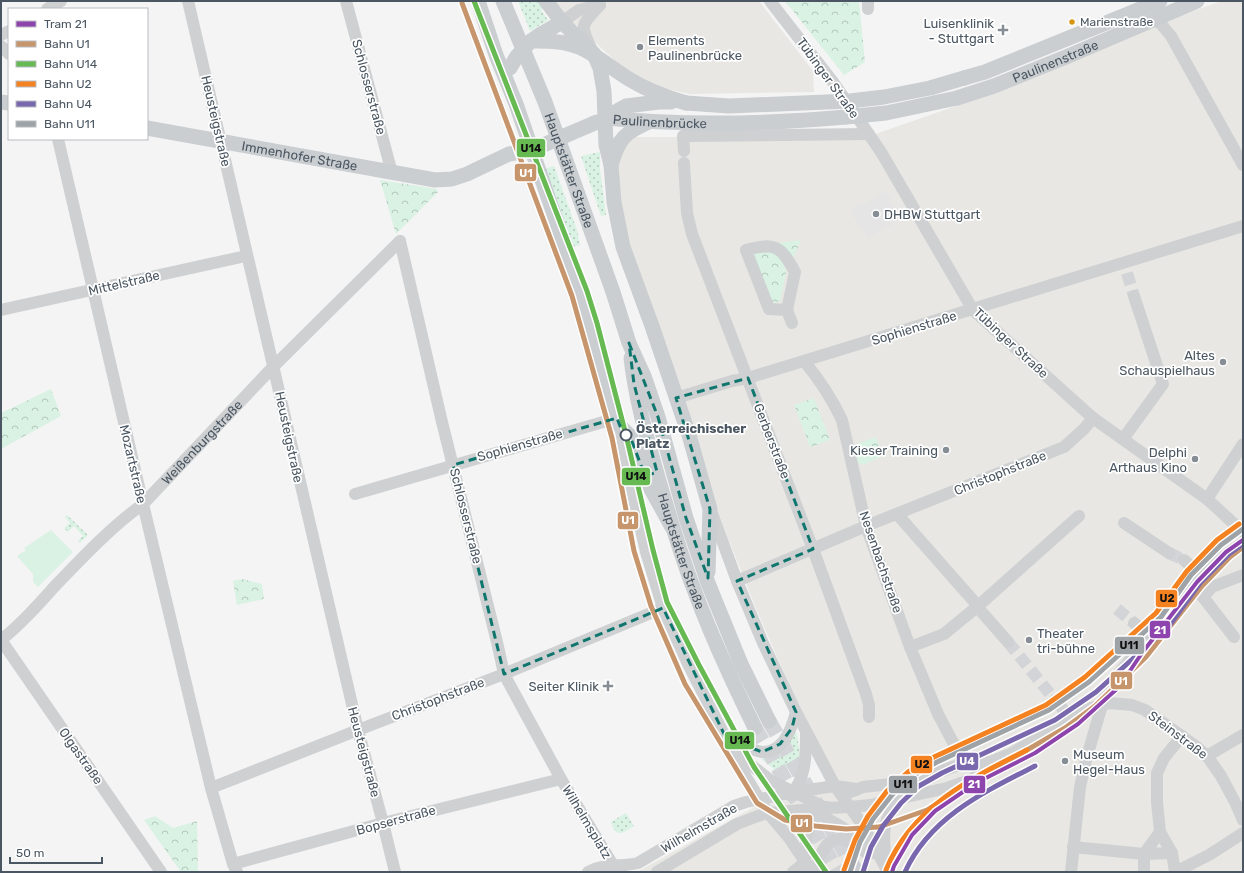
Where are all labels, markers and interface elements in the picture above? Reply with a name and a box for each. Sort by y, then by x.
legend [8,8,148,140]
place label: Marienstraße [1080,15,1154,29]
place label: Luisenklinik - Stuttgart [923,16,994,47]
text: Tram 21 [44,17,87,31]
marker: Marienstraße [1067,17,1077,27]
marker: Luisenklinik - Stuttgart [997,24,1009,36]
place label: Elements Paulinenbrücke [648,33,742,63]
street label: Tübinger Straße [793,35,862,122]
text: Bahn U1 [44,37,90,51]
street label: Paulinenstraße [1010,37,1100,85]
street label: Schlosserstraße [349,38,389,136]
marker: Elements Paulinenbrücke [635,42,645,52]
text: Bahn U14 [44,57,98,71]
street label: Heusteigstraße [197,74,234,168]
text: Bahn U2 [44,77,92,91]
text: Bahn U4 [44,97,93,111]
street label: Hauptstätter Straße [542,111,597,230]
street label: Paulinenbrücke [612,111,707,131]
text: Bahn U11 [44,117,95,131]
street label: Immenhofer Straße [240,138,359,173]
line badge: U14 [516,138,546,158]
text: U14 [521,142,542,155]
line badge: U1 [514,163,537,182]
text: U1 [519,167,533,180]
place label: DHBW Stuttgart [884,207,980,223]
marker: DHBW Stuttgart [871,209,881,219]
street label: Mittelstraße [87,268,161,298]
street label: Tübinger Straße [970,305,1051,382]
street label: Sophienstraße [870,308,958,348]
place label: Altes Schauspielhaus [1119,348,1215,378]
marker: Altes Schauspielhaus [1218,357,1228,367]
street label: Heusteigstraße [271,390,306,484]
street label: Weißenburgstraße [158,397,245,487]
street label: Gerberstraße [751,401,793,481]
place label: Österreichischer Platz [636,421,746,451]
street label: Mozartstraße [117,423,149,505]
street label: Sophienstraße [476,426,564,464]
marker: Österreichischer Platz [619,428,633,442]
place label: Kieser Training [850,443,938,459]
marker: Kieser Training [941,445,951,455]
place label: Delphi Arthaus Kino [1109,445,1187,475]
street label: Christophstraße [952,448,1048,498]
marker: Delphi Arthaus Kino [1190,454,1200,464]
street label: Schlosserstraße [447,467,485,565]
line badge: U14 [621,467,651,486]
text: U14 [626,470,647,483]
street label: Hauptstätter Straße [655,491,708,611]
street label: Nesenbachstraße [857,509,905,615]
line badge: U1 [617,511,639,530]
text: U1 [621,514,635,527]
line badge: U2 [1155,589,1178,608]
text: U2 [1159,592,1175,605]
line badge: 21 [1149,620,1171,639]
text: 21 [1154,624,1166,637]
place label: Theater tri-bühne [1037,626,1095,656]
marker: Theater tri-bühne [1024,635,1034,645]
line badge: U11 [1114,636,1145,655]
text: U11 [1120,639,1138,652]
line badge: U1 [1110,671,1133,690]
street label: Christophstraße [389,674,487,724]
text: U1 [1114,675,1128,688]
place label: Seiter Klinik [528,679,599,694]
marker: Seiter Klinik [602,680,614,692]
street label: Heusteigstraße [344,705,383,799]
street label: Steinstraße [1145,708,1211,762]
street label: Olgastraße [55,725,106,788]
line badge: U14 [724,731,755,750]
text: U14 [730,734,751,747]
place label: Museum Hegel-Haus [1073,747,1145,778]
line badge: U4 [956,752,979,771]
line badge: U2 [910,755,933,774]
text: U4 [959,755,975,768]
marker: Museum Hegel-Haus [1060,756,1070,766]
text: U2 [914,758,930,771]
line badge: U11 [888,775,918,794]
line badge: 21 [963,775,986,794]
text: U11 [894,778,912,791]
text: 21 [968,778,980,791]
street label: Wilhelmsplatz [559,783,615,862]
street label: Wilhelmstraße [658,800,740,856]
street label: Bopserstraße [355,802,437,838]
line badge: U1 [790,814,813,833]
text: U1 [795,817,809,830]
scale bar [10,839,102,865]
text: 50 m [16,846,44,860]

